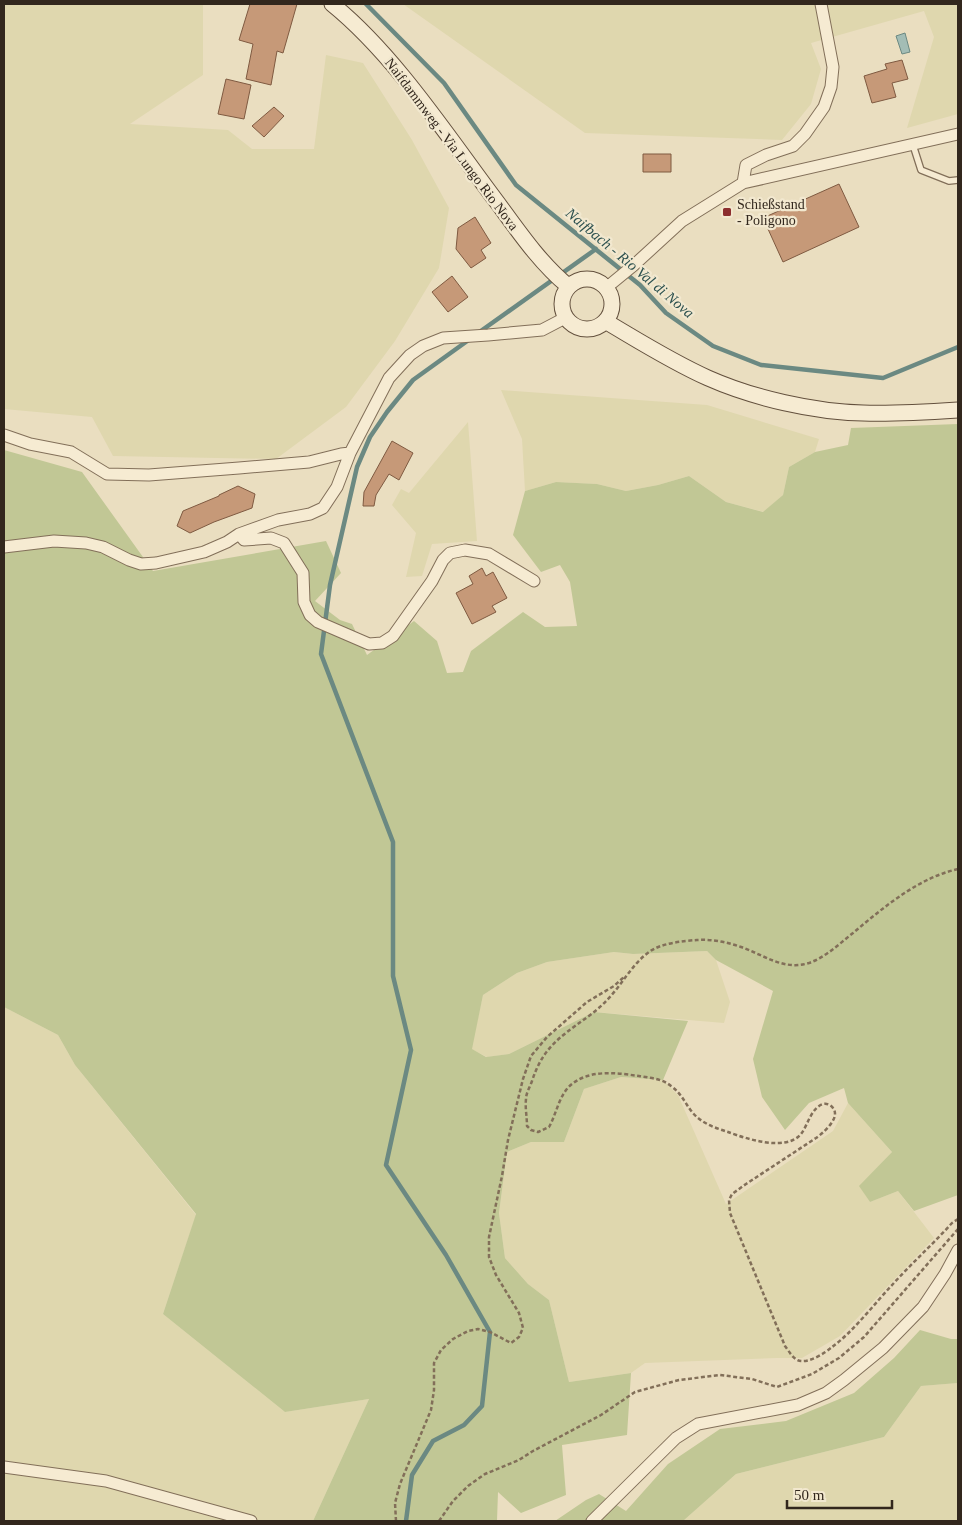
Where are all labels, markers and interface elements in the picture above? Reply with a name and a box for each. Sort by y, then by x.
street label: Naifdammweg - Via Lungo Rio Nova [382,55,522,234]
place label: Schießstand - Poligono [737,197,805,228]
water label: Naifbach - Rio Val di Nova [562,204,697,321]
marker: Schießstand - Poligono [721,206,733,218]
scale bar [787,1478,892,1510]
text: 50 m [794,1487,825,1503]

